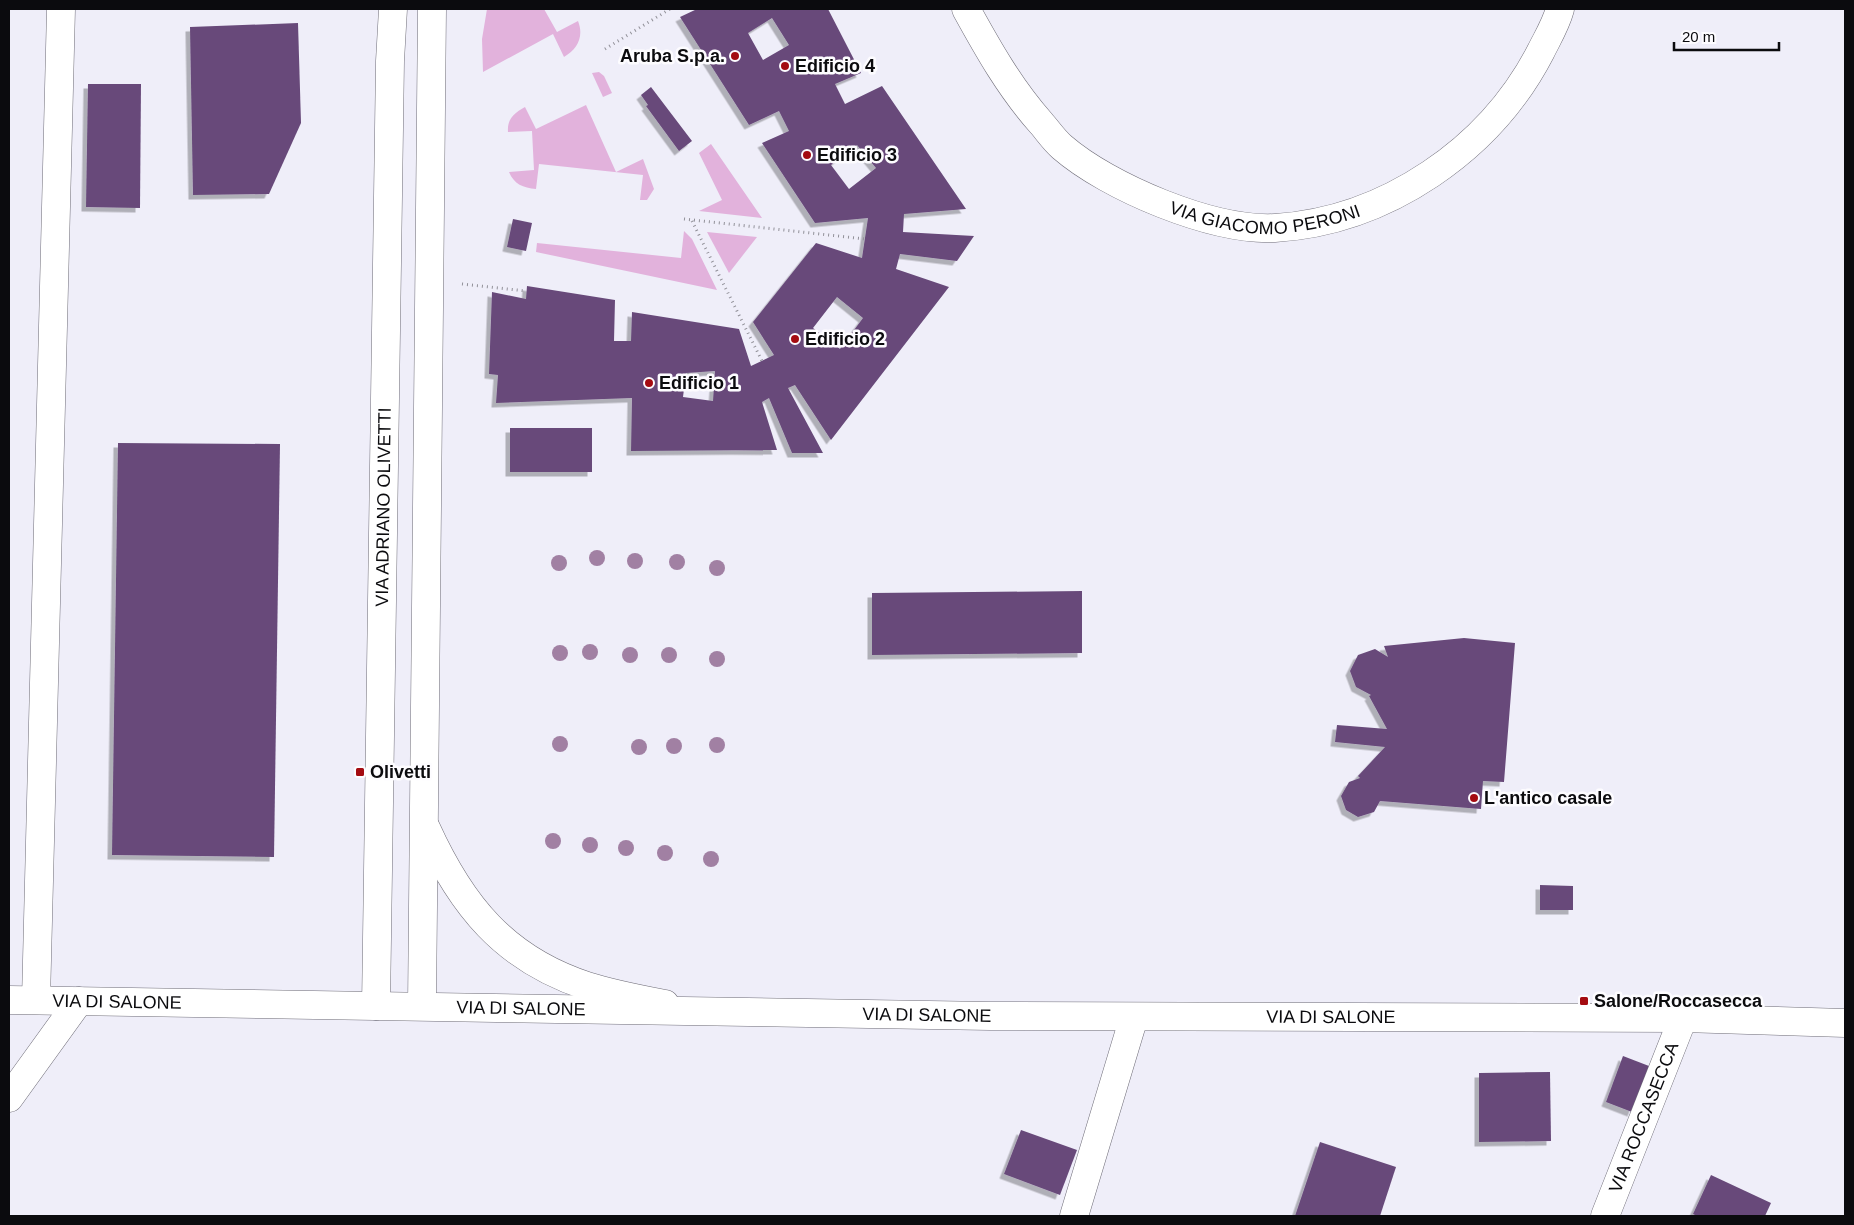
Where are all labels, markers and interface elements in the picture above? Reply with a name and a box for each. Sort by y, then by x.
scale bar [1674,20,1779,52]
text: 20 m [1682,28,1715,45]
place label: Aruba S.p.a. [620,46,725,66]
marker: Aruba S.p.a. [729,50,741,62]
place label: Edificio 4 [795,56,875,76]
marker: Edificio 4 [779,60,791,72]
place label: Edificio 3 [817,145,897,165]
marker: Edificio 3 [801,149,813,161]
street label: VIA GIACOMO PERONI [1167,197,1363,238]
place label: Edificio 2 [805,329,885,349]
marker: Edificio 2 [789,333,801,345]
place label: Edificio 1 [659,373,739,393]
marker: Edificio 1 [643,377,655,389]
street label: VIA ADRIANO OLIVETTI [372,407,395,607]
place label: Olivetti [370,762,431,782]
marker: Olivetti [354,766,366,778]
place label: L'antico casale [1484,788,1612,808]
marker: L'antico casale [1468,792,1480,804]
street label: VIA DI SALONE [52,991,182,1013]
place label: Salone/Roccasecca [1594,991,1763,1011]
marker: Salone/Roccasecca [1578,995,1590,1007]
street label: VIA DI SALONE [456,997,586,1019]
street label: VIA DI SALONE [862,1004,992,1026]
street label: VIA DI SALONE [1266,1007,1395,1027]
street label: VIA ROCCASECCA [1605,1039,1683,1196]

